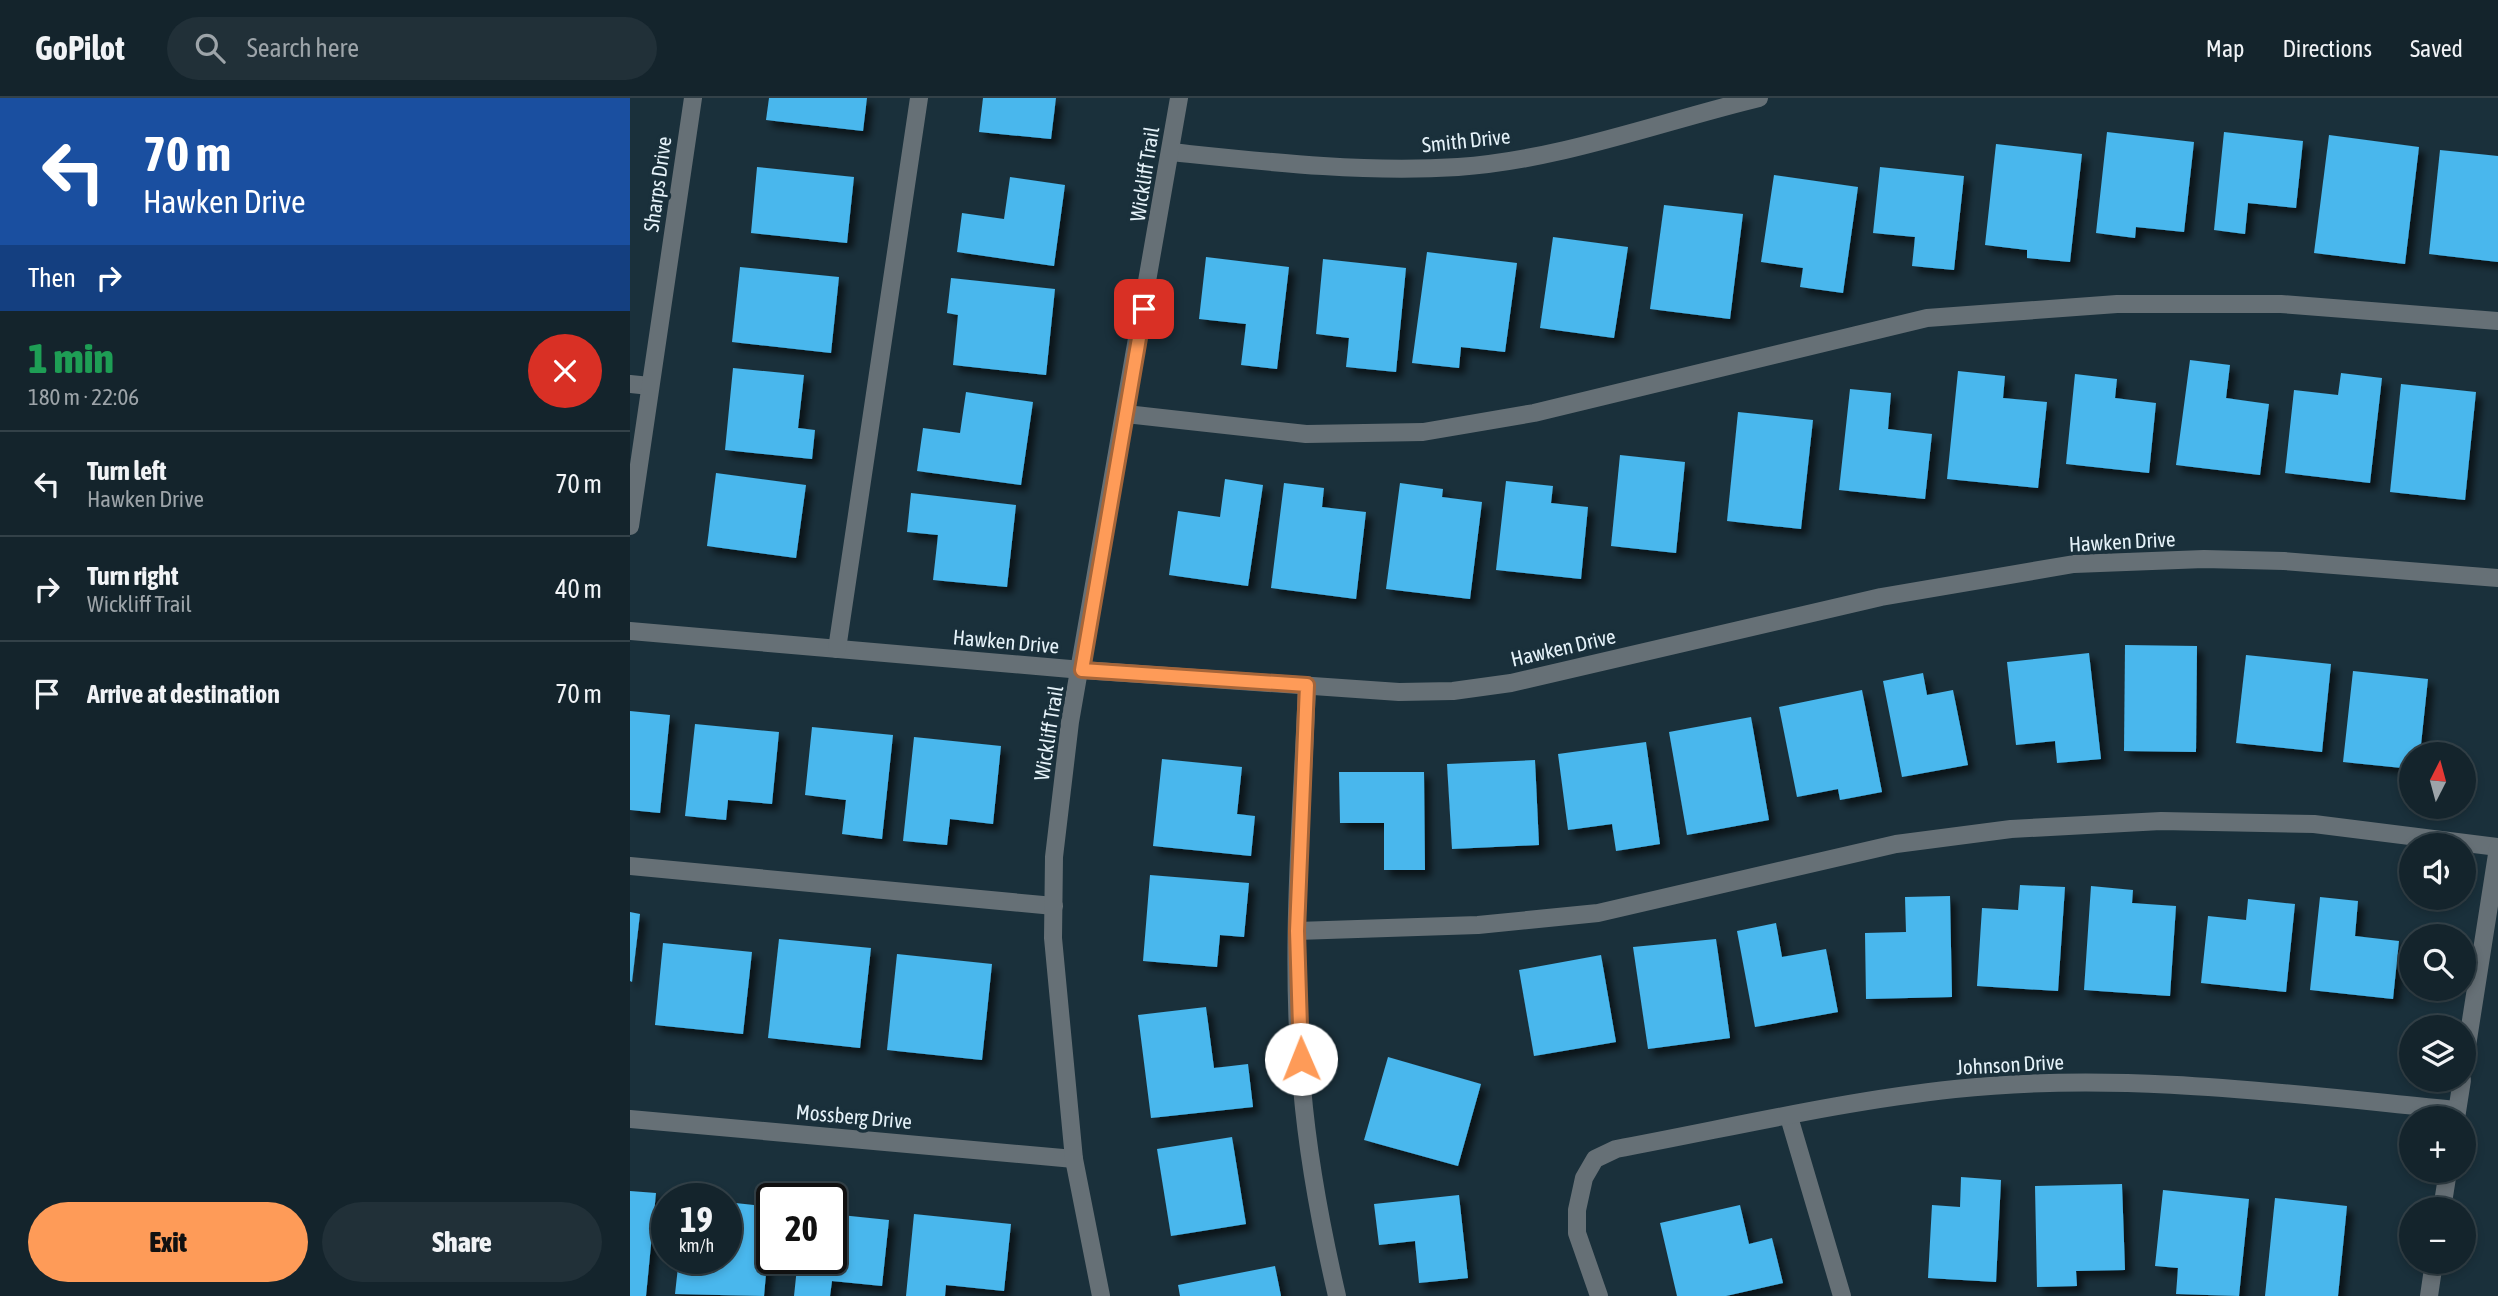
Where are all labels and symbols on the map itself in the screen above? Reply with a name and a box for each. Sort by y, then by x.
street label: Smith Drive [1421,123,1511,157]
street label: Wickliff Trail [1125,124,1163,223]
street label: Sharps Drive [638,135,676,233]
pin [1114,279,1174,339]
street label: Hawken Drive [2068,526,2176,556]
street label: Hawken Drive [1508,623,1618,671]
street label: Hawken Drive [952,624,1060,658]
street label: Wickliff Trail [1029,683,1067,782]
north arrow [2399,742,2476,819]
position arrow [1264,1022,1338,1096]
street label: Johnson Drive [1955,1049,2065,1079]
street label: Mossberg Drive [795,1099,913,1133]
speed limit sign: 20 [756,1183,847,1274]

